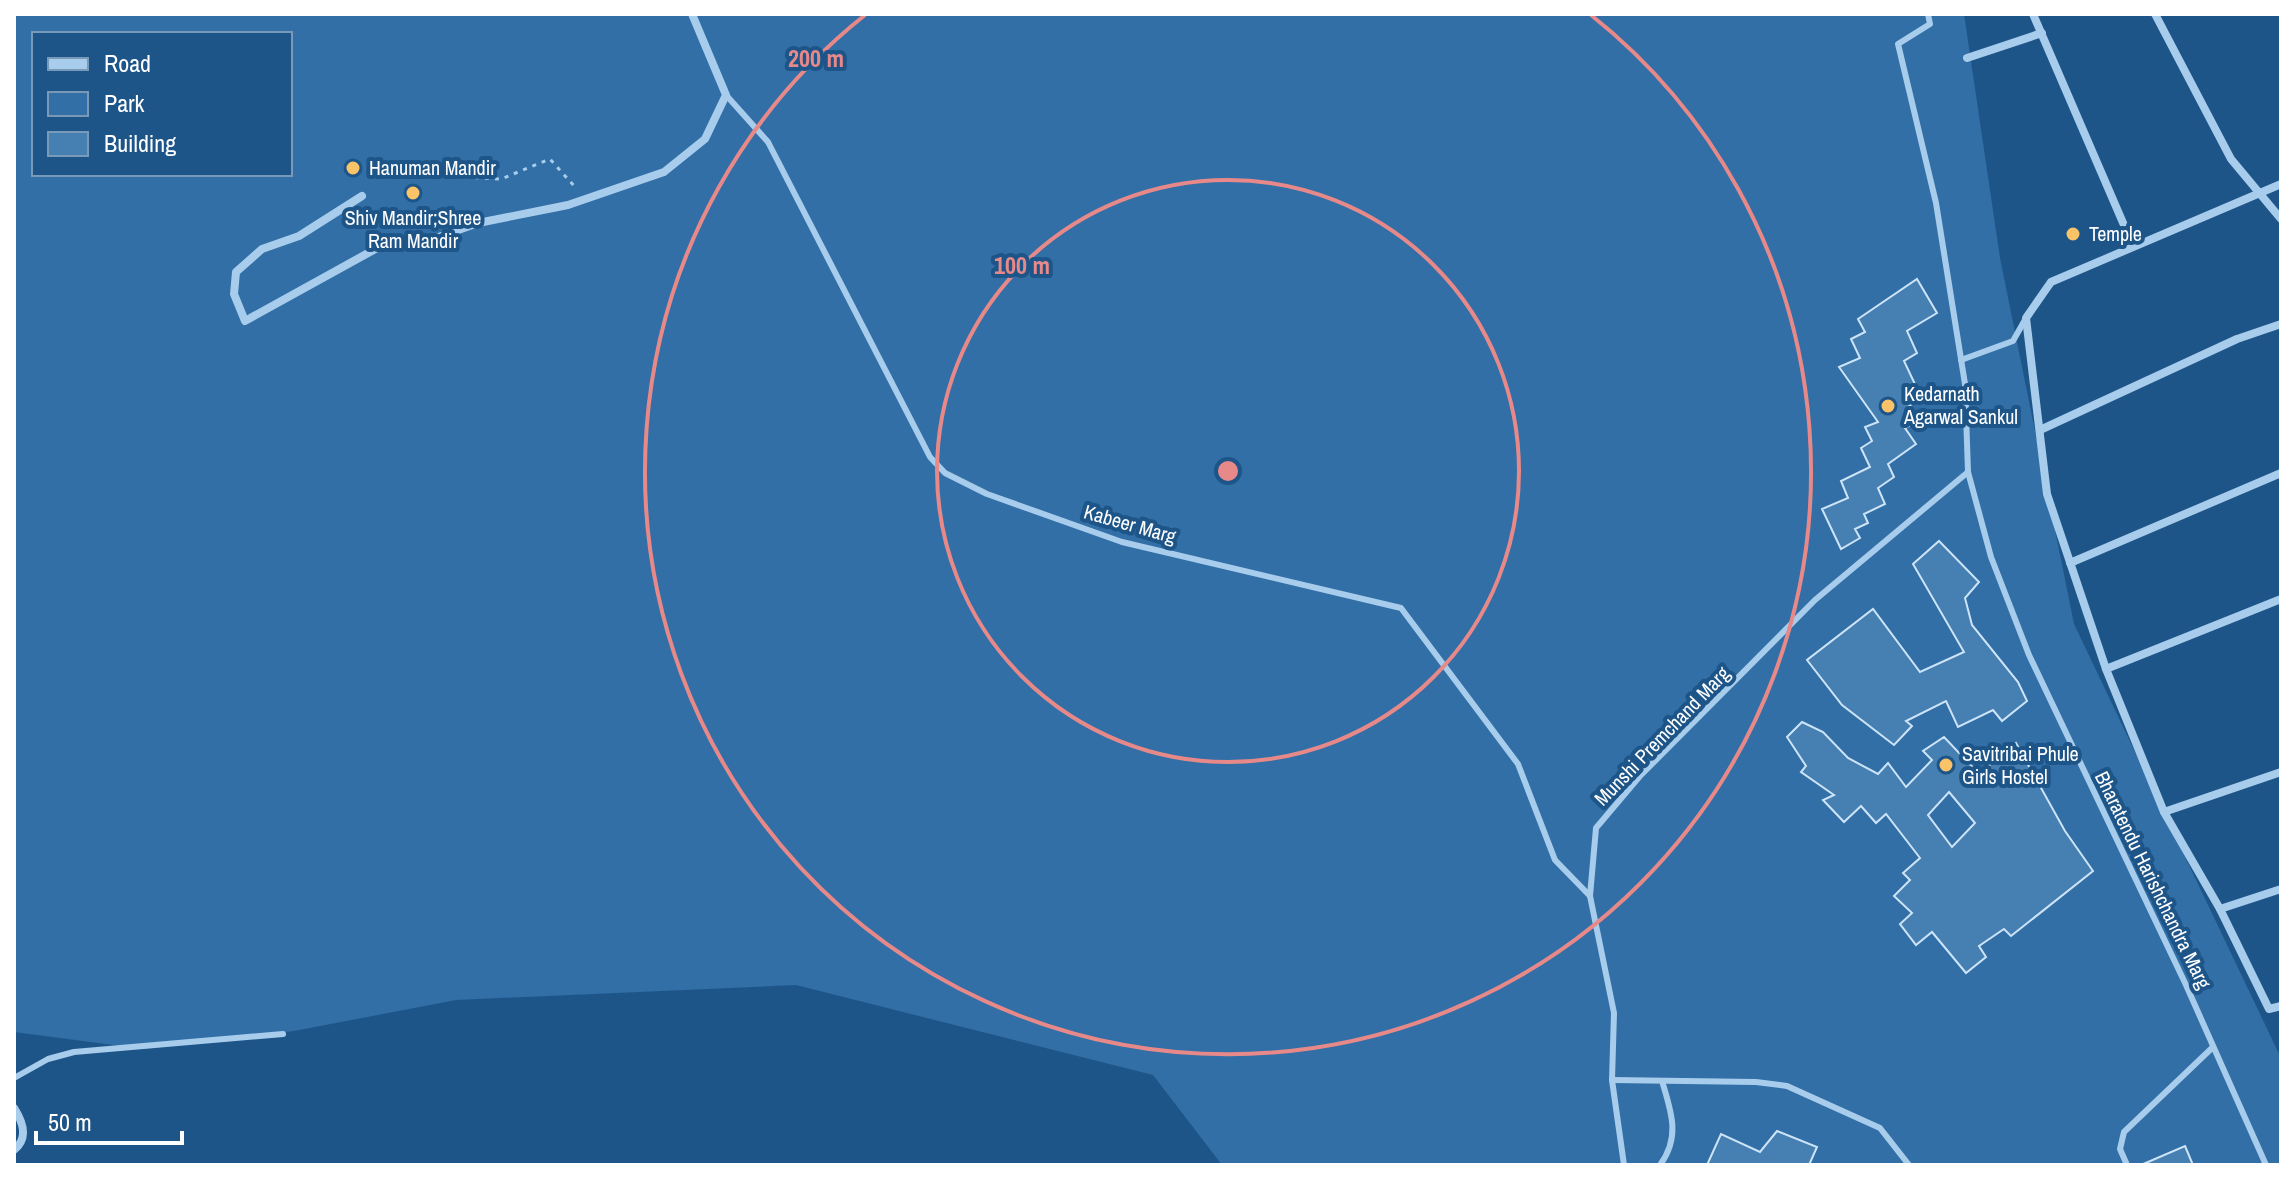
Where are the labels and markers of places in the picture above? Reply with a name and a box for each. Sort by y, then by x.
place label: Hanuman Mandir [369,154,496,181]
marker: Hanuman Mandir [344,159,362,177]
marker: Shiv Mandir;Shree Ram Mandir [404,184,422,202]
place label: Shiv Mandir;Shree Ram Mandir [345,204,481,254]
place label: Temple [2089,220,2142,247]
marker: Temple [2064,225,2082,243]
place label: Kedarnath Agarwal Sankul [1903,380,2018,430]
marker: Kedarnath Agarwal Sankul [1879,397,1897,415]
centre of rings [1214,457,1242,485]
place label: Savitribai Phule Girls Hostel [1962,740,2079,790]
marker: Savitribai Phule Girls Hostel [1937,756,1955,774]

